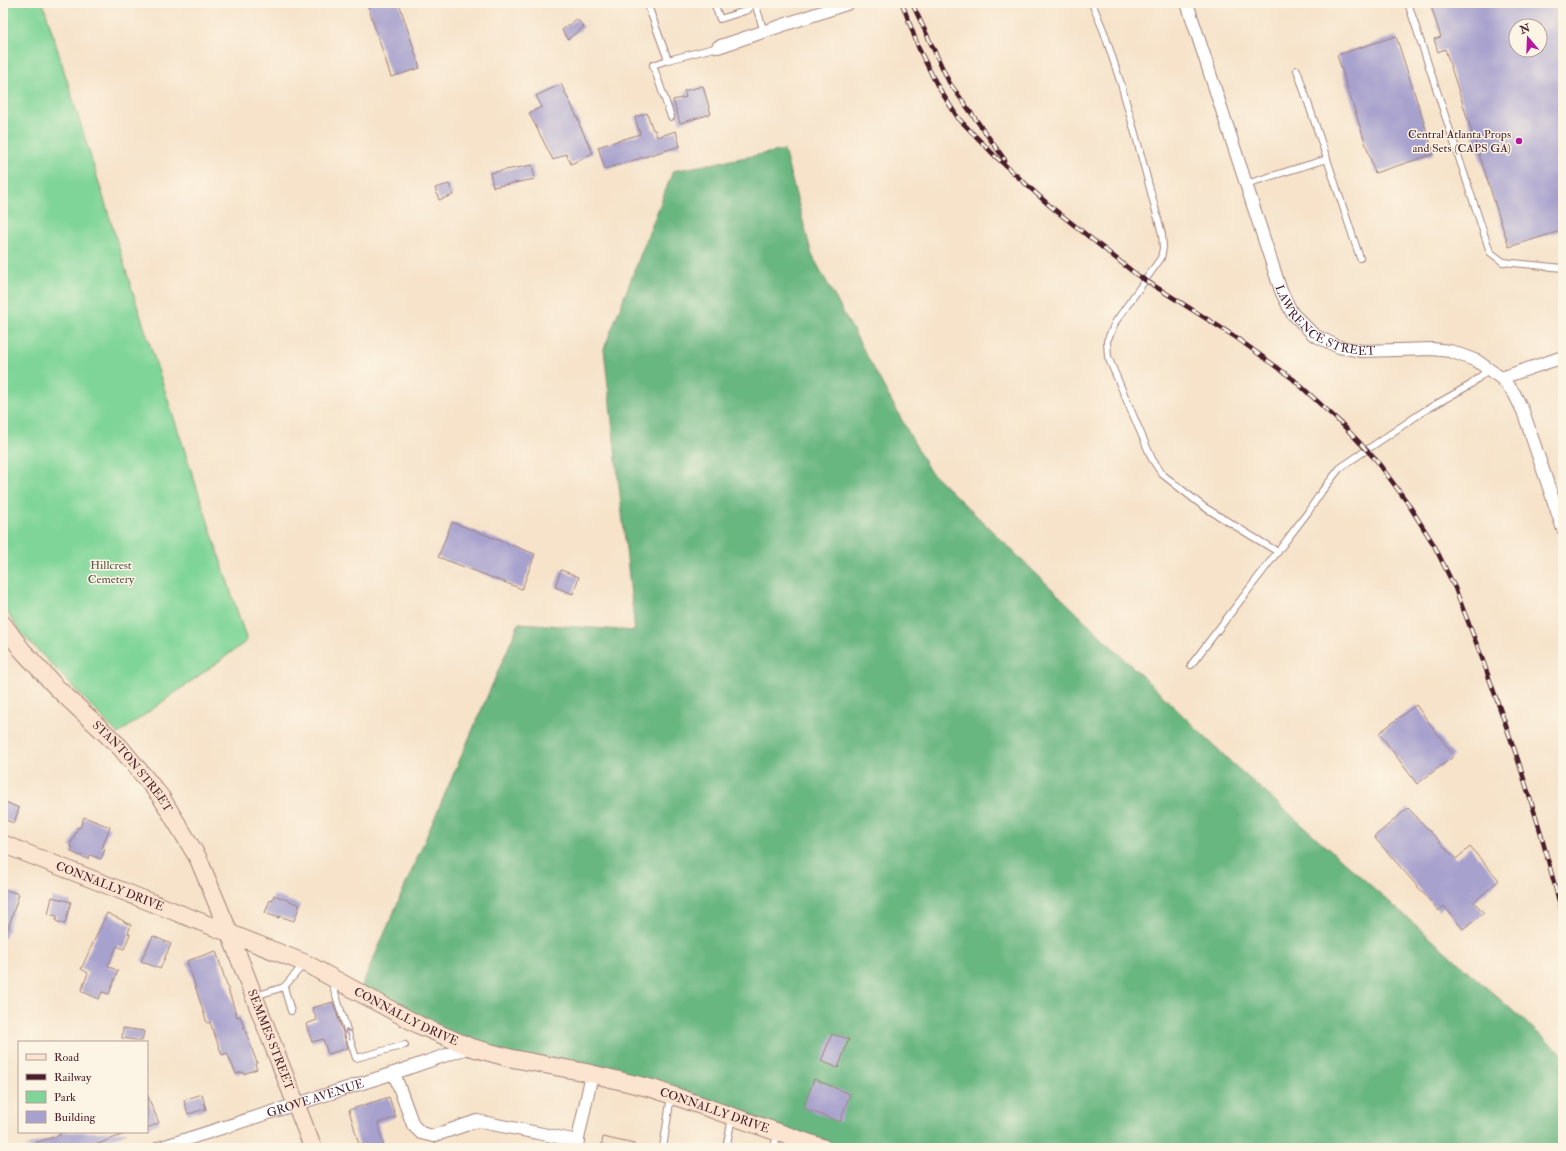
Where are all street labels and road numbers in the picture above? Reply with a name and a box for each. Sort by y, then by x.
street label: LAWRENCE STREET [1272,283,1376,359]
street label: STANTON STREET [89,718,176,815]
street label: CONNALLY DRIVE [54,858,167,914]
street label: CONNALLY DRIVE [351,984,461,1049]
street label: SEMMES STREET [245,987,297,1092]
street label: GROVE AVENUE [265,1076,366,1121]
street label: CONNALLY DRIVE [658,1084,772,1136]

